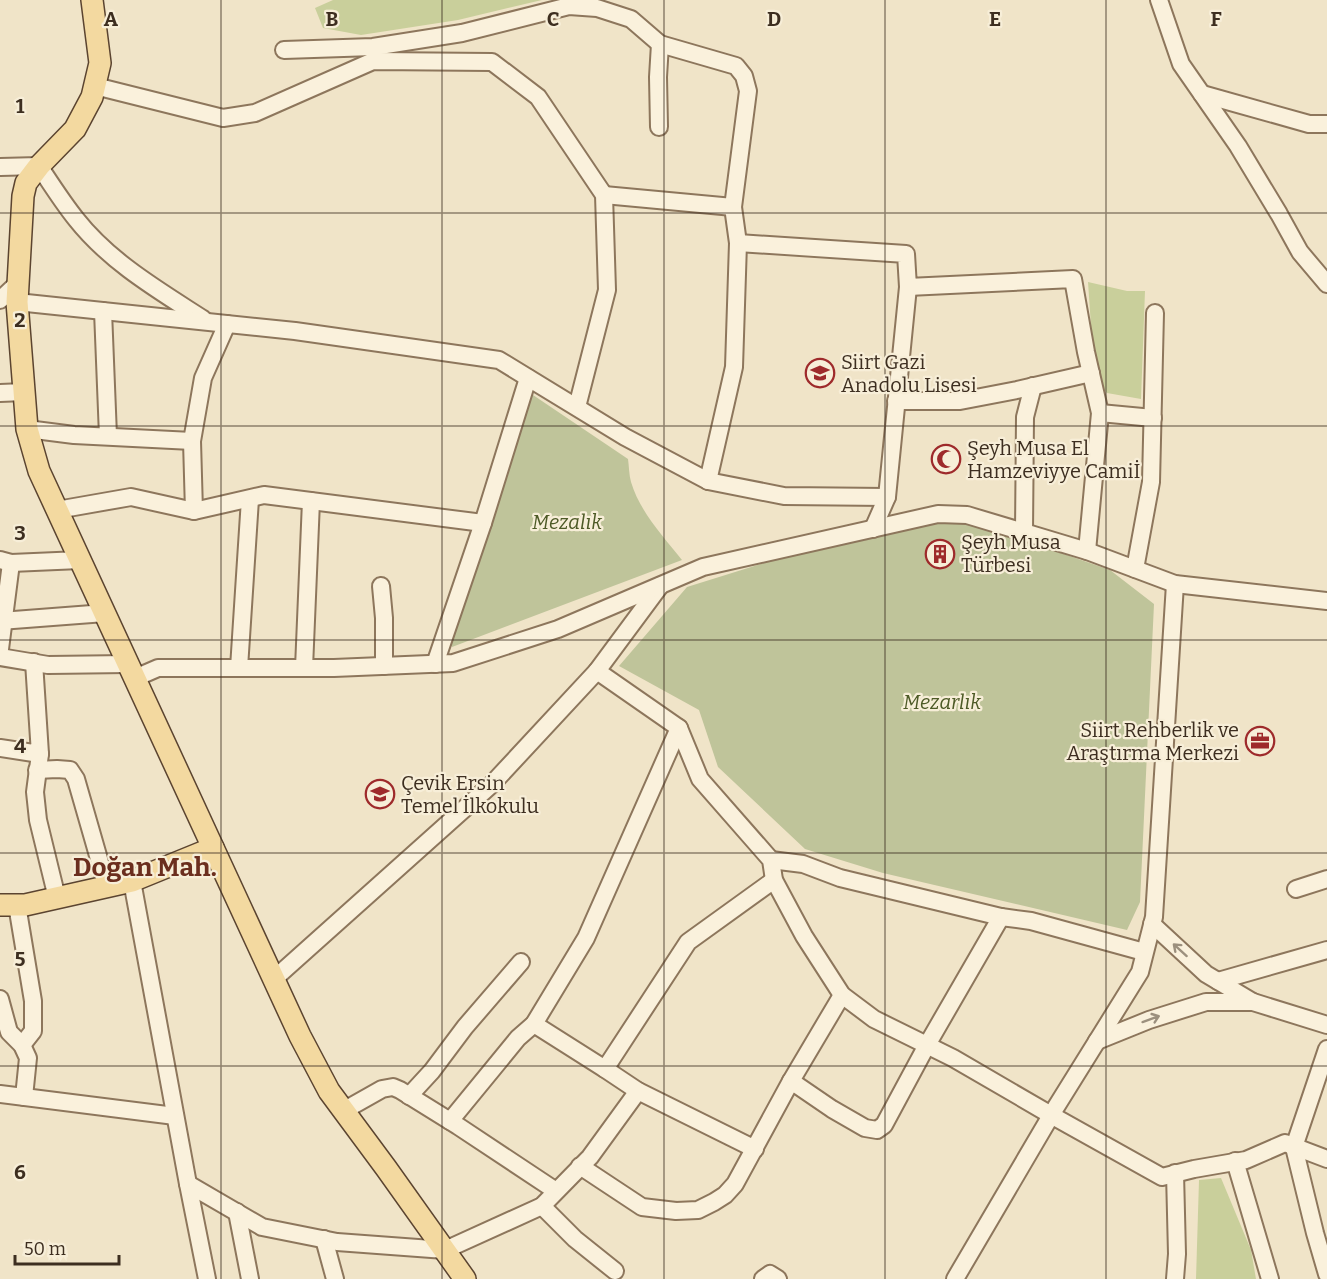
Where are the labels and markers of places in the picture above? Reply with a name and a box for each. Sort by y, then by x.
place label: Siirt Gazi Anadolu Lisesi [841,350,977,397]
school or university icon: Siirt Gazi Anadolu Lisesi [804,357,836,389]
place label: Şeyh Musa El Hamzeviyye Camiİ [967,436,1140,483]
mosque icon: Şeyh Musa El Hamzeviyye Camiİ [930,443,962,475]
place label: Şeyh Musa Türbesi [961,530,1061,577]
building icon: Şeyh Musa Türbesi [924,538,956,570]
place label: Siirt Rehberlik ve Araştırma Merkezi [1066,718,1239,765]
office icon: Siirt Rehberlik ve Araştırma Merkezi [1244,725,1276,757]
place label: Çevik Ersin Temel İlkokulu [401,771,539,818]
school or university icon: Çevik Ersin Temel İlkokulu [364,778,396,810]

